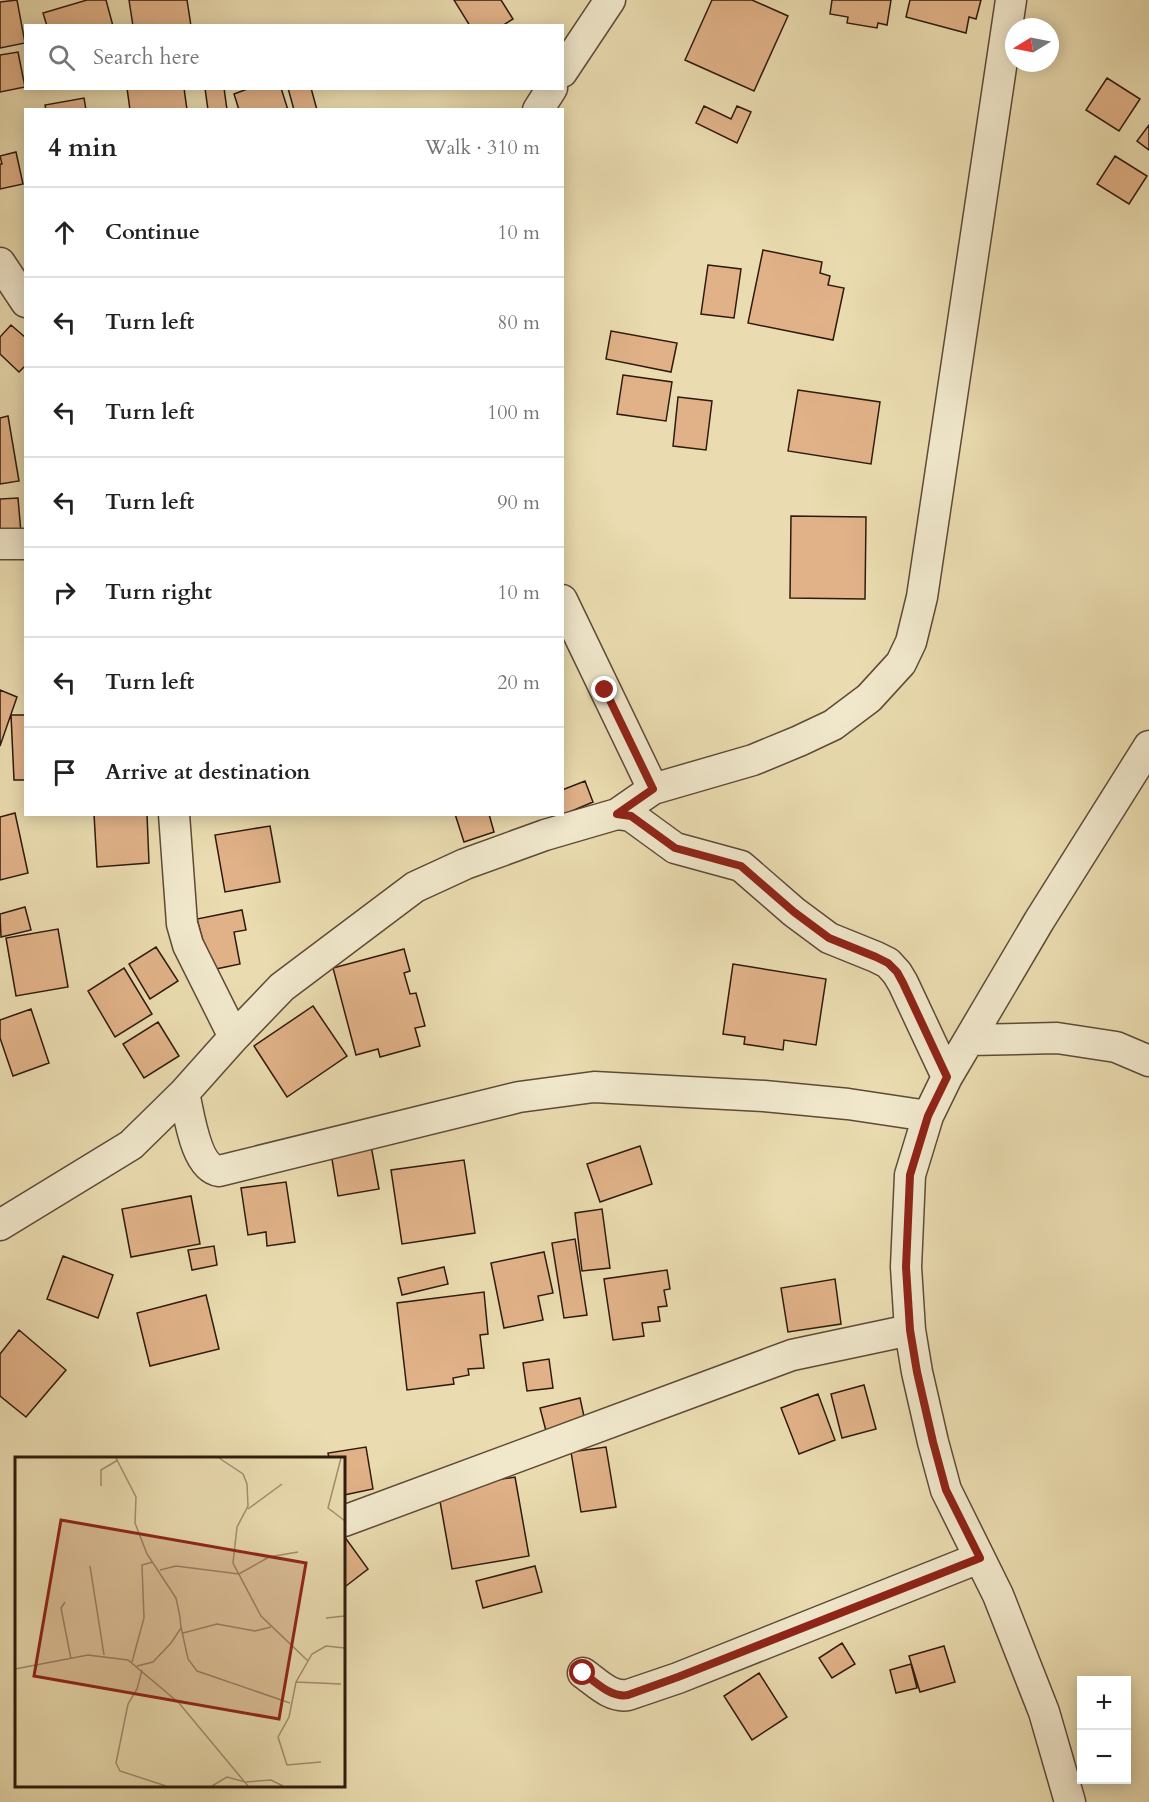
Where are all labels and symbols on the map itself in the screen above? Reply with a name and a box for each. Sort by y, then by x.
north arrow [1005,18,1059,72]
route end [591,676,617,702]
inset map [15,1457,345,1787]
route start [569,1659,595,1685]

